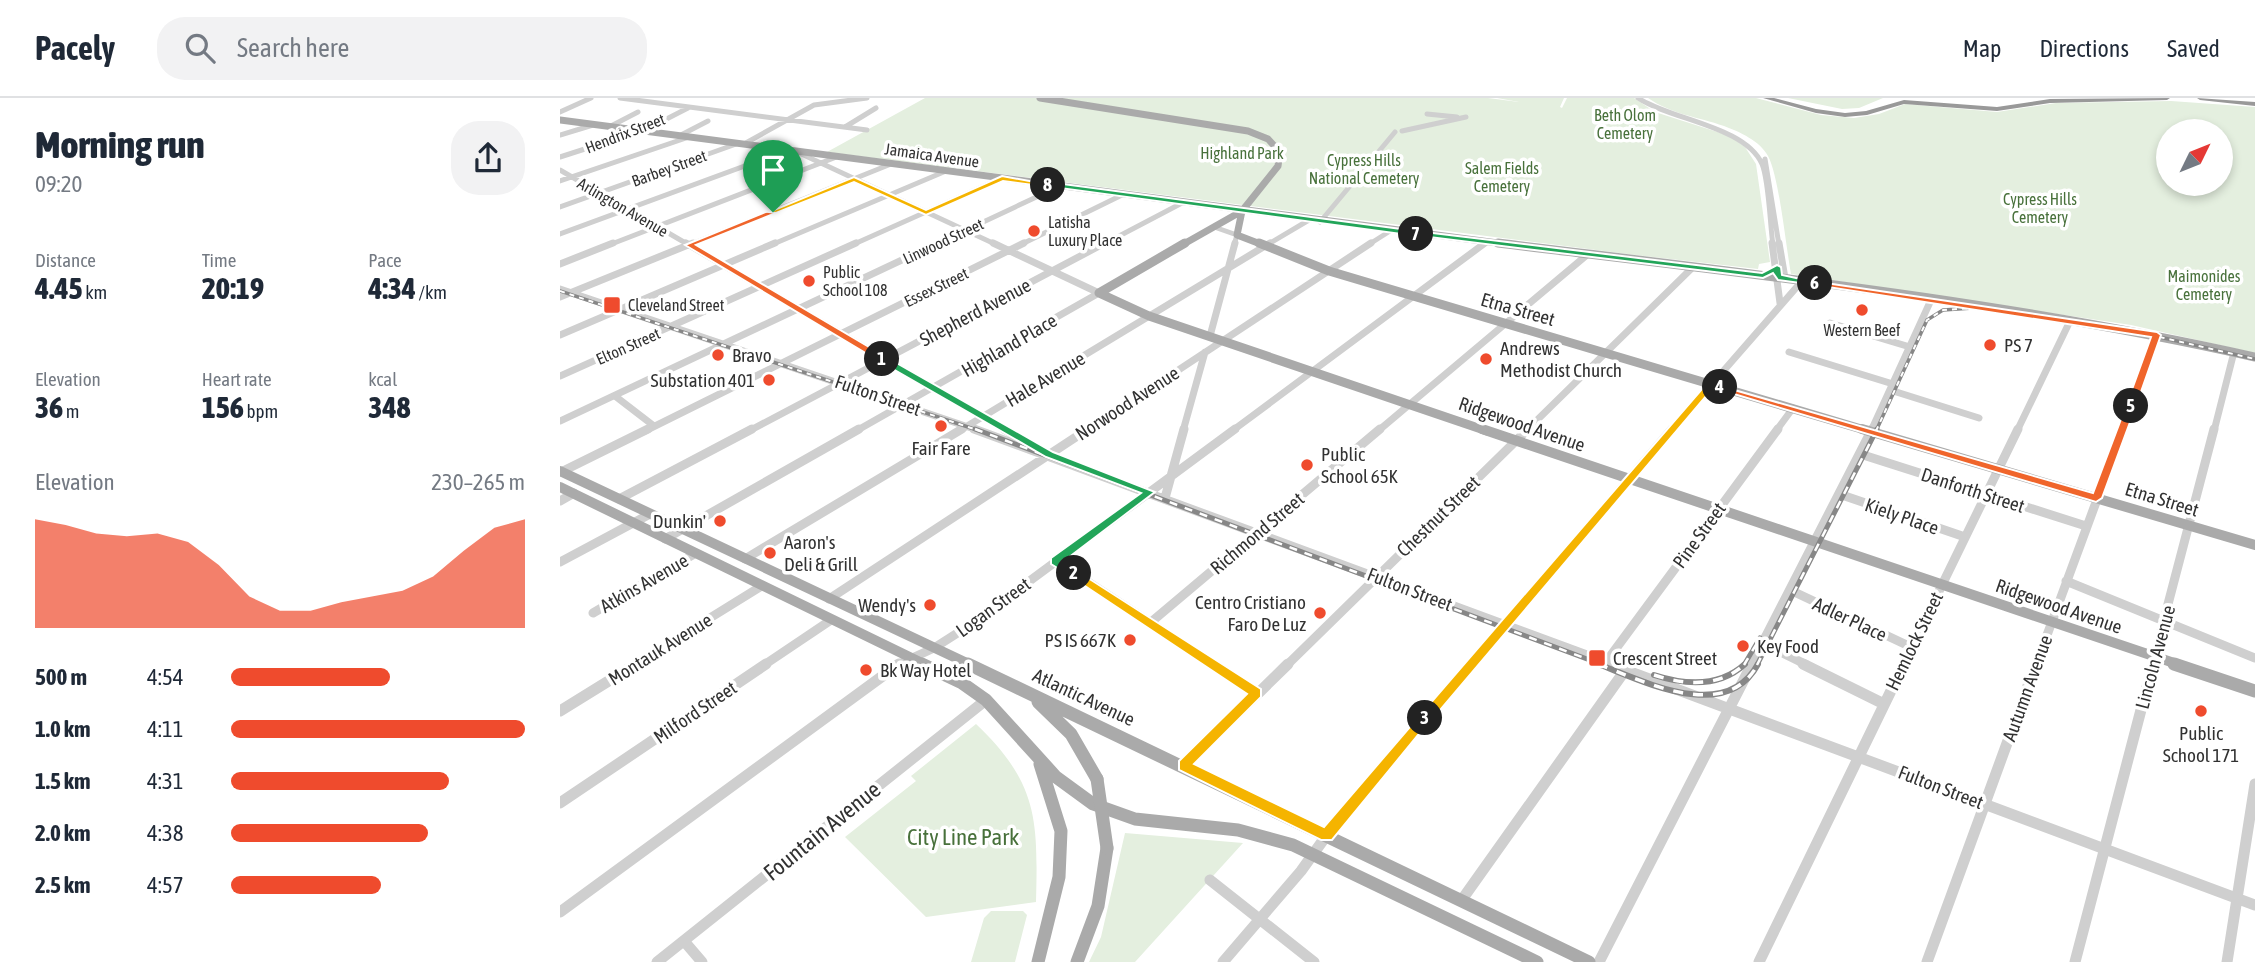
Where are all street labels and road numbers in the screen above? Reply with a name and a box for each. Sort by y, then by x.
street label: Hendrix Street [583,109,668,156]
street label: Jamaica Avenue [884,139,980,171]
street label: Barbey Street [629,146,710,191]
street label: Arlington Avenue [574,174,671,241]
street label: Linwood Street [900,214,987,268]
street label: Essex Street [901,264,971,310]
street label: Shepherd Avenue [916,274,1034,350]
street label: Etna Street [1478,288,1558,330]
street label: Highland Place [957,309,1061,381]
street label: Elton Street [593,324,663,368]
street label: Hale Avenue [1001,347,1089,411]
street label: Norwood Avenue [1071,361,1183,445]
street label: Fulton Street [832,370,924,420]
street label: Ridgewood Avenue [1456,392,1588,456]
street label: Danforth Street [1919,463,2027,517]
street label: Chestnut Street [1392,471,1484,561]
street label: Etna Street [2122,477,2202,521]
street label: Richmond Street [1206,488,1308,578]
street label: Kiely Place [1862,493,1942,539]
street label: Pine Street [1668,498,1730,572]
street label: Atkins Avenue [596,549,692,617]
street label: Fulton Street [1364,563,1456,615]
street label: Logan Street [952,573,1034,641]
street label: Ridgewood Avenue [1993,574,2125,638]
street label: Hemlock Street [1881,588,1947,694]
street label: Adler Place [1810,592,1890,646]
street label: Lincoln Avenue [2131,603,2179,711]
street label: Montauk Avenue [604,608,716,690]
street label: Autumn Avenue [1998,632,2056,744]
street label: Atlantic Avenue [1030,664,1138,730]
street label: Milford Street [649,676,741,748]
street label: Fulton Street [1895,761,1987,813]
street label: Fountain Avenue [758,776,886,886]

